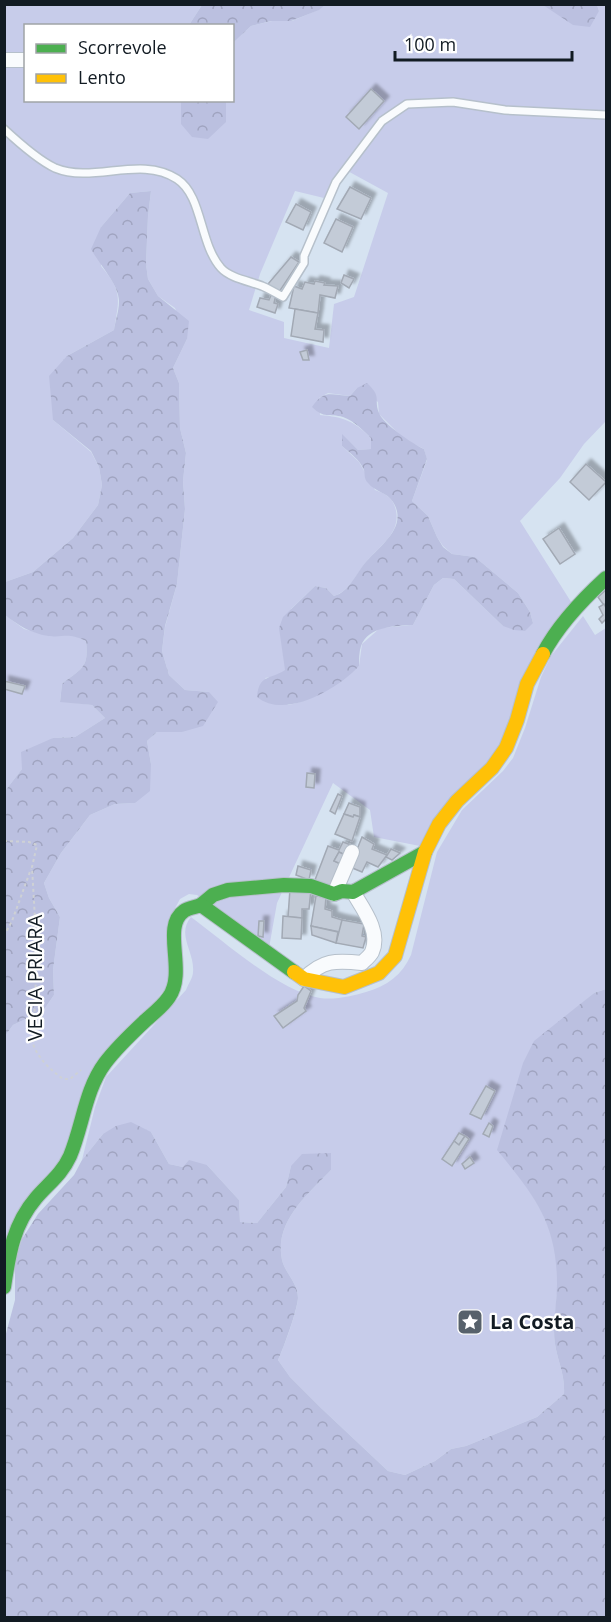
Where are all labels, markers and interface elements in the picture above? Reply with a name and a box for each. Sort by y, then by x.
legend [24,24,234,102]
scale bar [395,24,572,62]
text: 100 m [404,32,456,56]
text: Scorrevole [78,35,167,59]
text: Lento [78,65,126,89]
street label: VECIA PRIARA [21,914,48,1041]
place icon: La Costa [455,1307,485,1337]
place label: La Costa [490,1308,574,1335]

